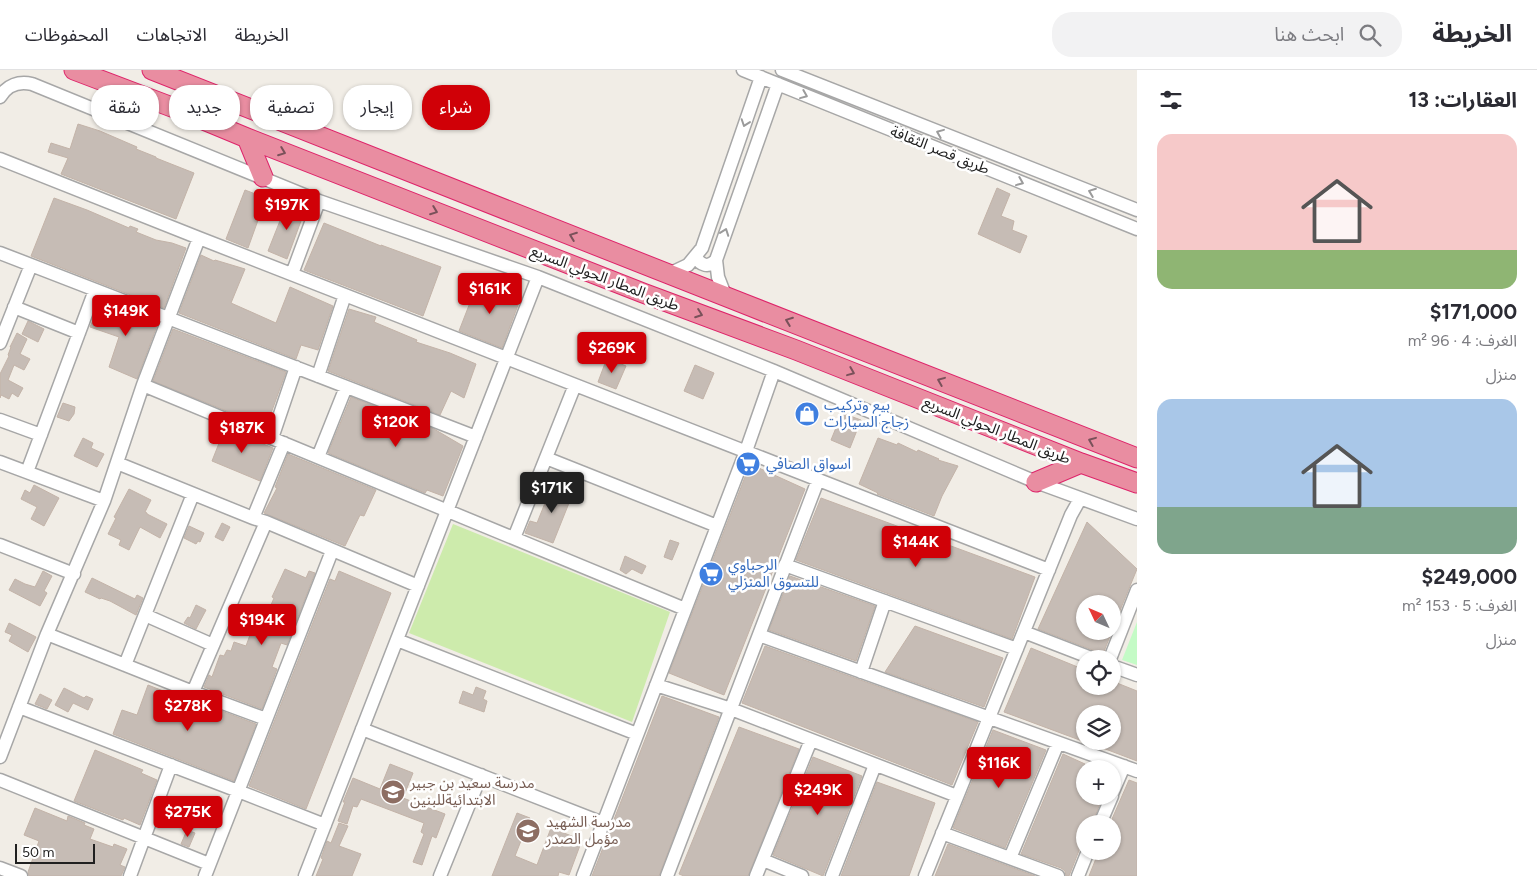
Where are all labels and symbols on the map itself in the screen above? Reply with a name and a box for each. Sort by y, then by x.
one-way arrow [799,88,808,99]
one-way arrow [741,118,751,127]
street label: طريق قصر الثقافة [887,122,992,179]
one-way arrow [936,129,945,139]
one-way arrow [278,146,286,156]
one-way arrow [1015,176,1024,187]
one-way arrow [1088,188,1096,198]
pin: $197K [252,189,322,231]
one-way arrow [429,205,438,215]
one-way arrow [719,228,729,236]
one-way arrow [569,232,578,243]
street label: طريق المطار الحولي السريع [527,241,682,317]
pin: $161K [455,272,525,315]
pin: $149K [91,294,161,337]
one-way arrow [695,308,703,318]
one-way arrow [786,317,794,327]
pin: $269K [577,332,647,374]
one-way arrow [846,366,855,376]
one-way arrow [937,376,946,387]
street label: طريق المطار الحولي السريع [920,392,1073,471]
place label: بيع وتركيب زجاج السيارات [824,396,909,434]
shop icon: بيع وتركيب زجاج السيارات [794,401,820,427]
pin: $120K [361,406,431,448]
pin: $187K [207,412,277,454]
one-way arrow [1088,436,1097,447]
supermarket icon: اسواق الصافي [735,451,761,477]
place label: اسواق الصافي [766,455,851,475]
pin: $171K [517,472,587,514]
pin: $144K [881,526,951,568]
place label: الرحباوي للتسوق المنزلي [728,556,819,593]
supermarket icon: الرحباوي للتسوق المنزلي [698,561,724,587]
north arrow [1076,595,1121,640]
pin: $194K [227,604,297,646]
pin: $278K [153,690,223,732]
pin: $116K [964,746,1034,789]
place label: مدرسة سعيد بن جبير الابتدائيةللبنين [409,774,535,809]
pin: $249K [783,774,853,816]
school or university icon: مدرسة سعيد بن جبير الابتدائيةللبنين [380,779,406,805]
pin: $275K [153,796,223,838]
place label: مدرسة الشهيد مؤمل الصدر [545,813,631,848]
school or university icon: مدرسة الشهيد مؤمل الصدر [515,818,541,844]
scale bar [15,841,95,864]

